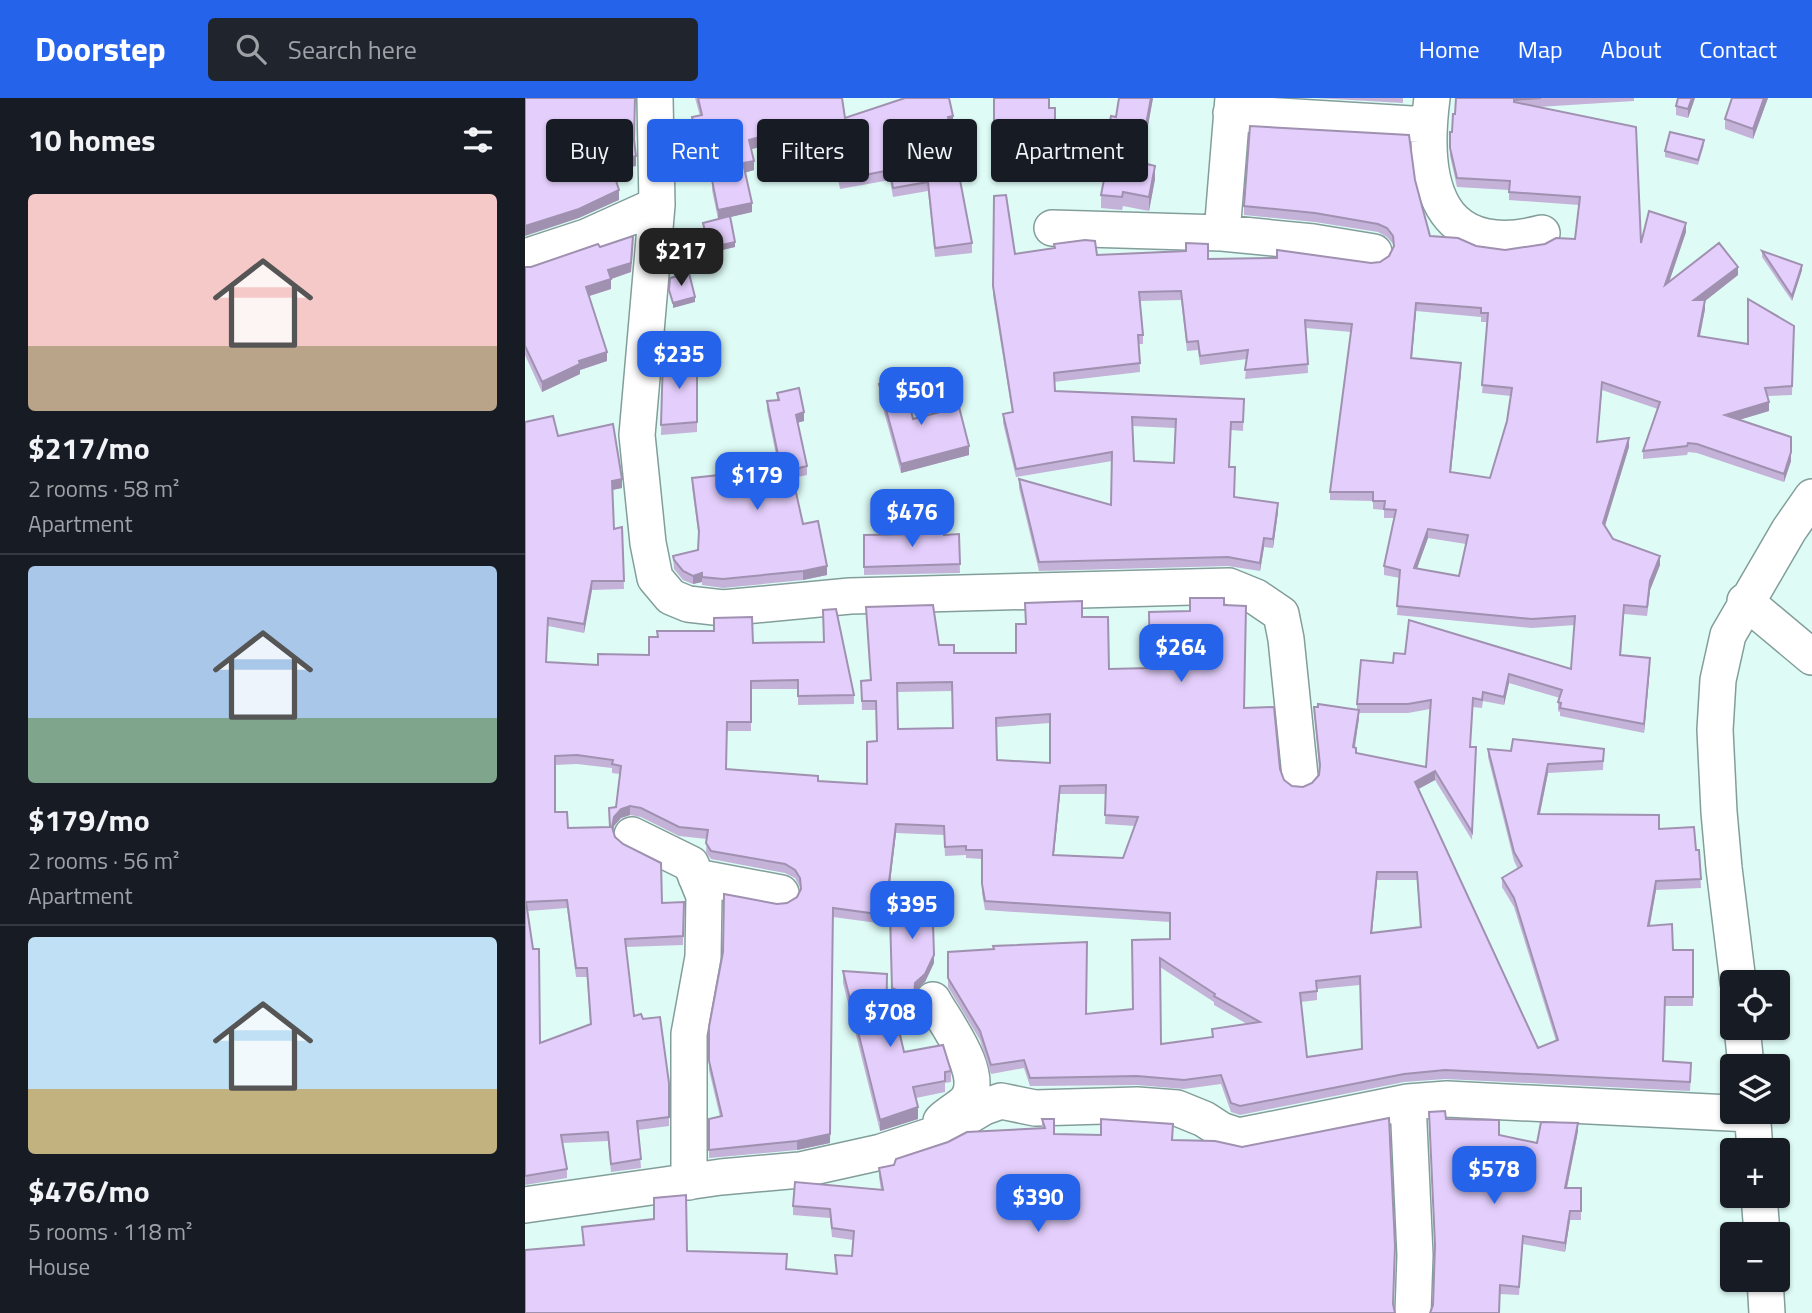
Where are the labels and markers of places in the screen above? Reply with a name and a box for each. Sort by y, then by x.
pin: $217 [640,228,722,288]
pin: $235 [638,331,720,391]
pin: $501 [880,368,962,427]
pin: $179 [716,452,798,512]
pin: $476 [871,490,953,549]
pin: $264 [1140,624,1222,684]
pin: $395 [871,882,953,941]
pin: $708 [849,990,931,1049]
pin: $578 [1453,1146,1535,1206]
pin: $390 [997,1174,1079,1234]

